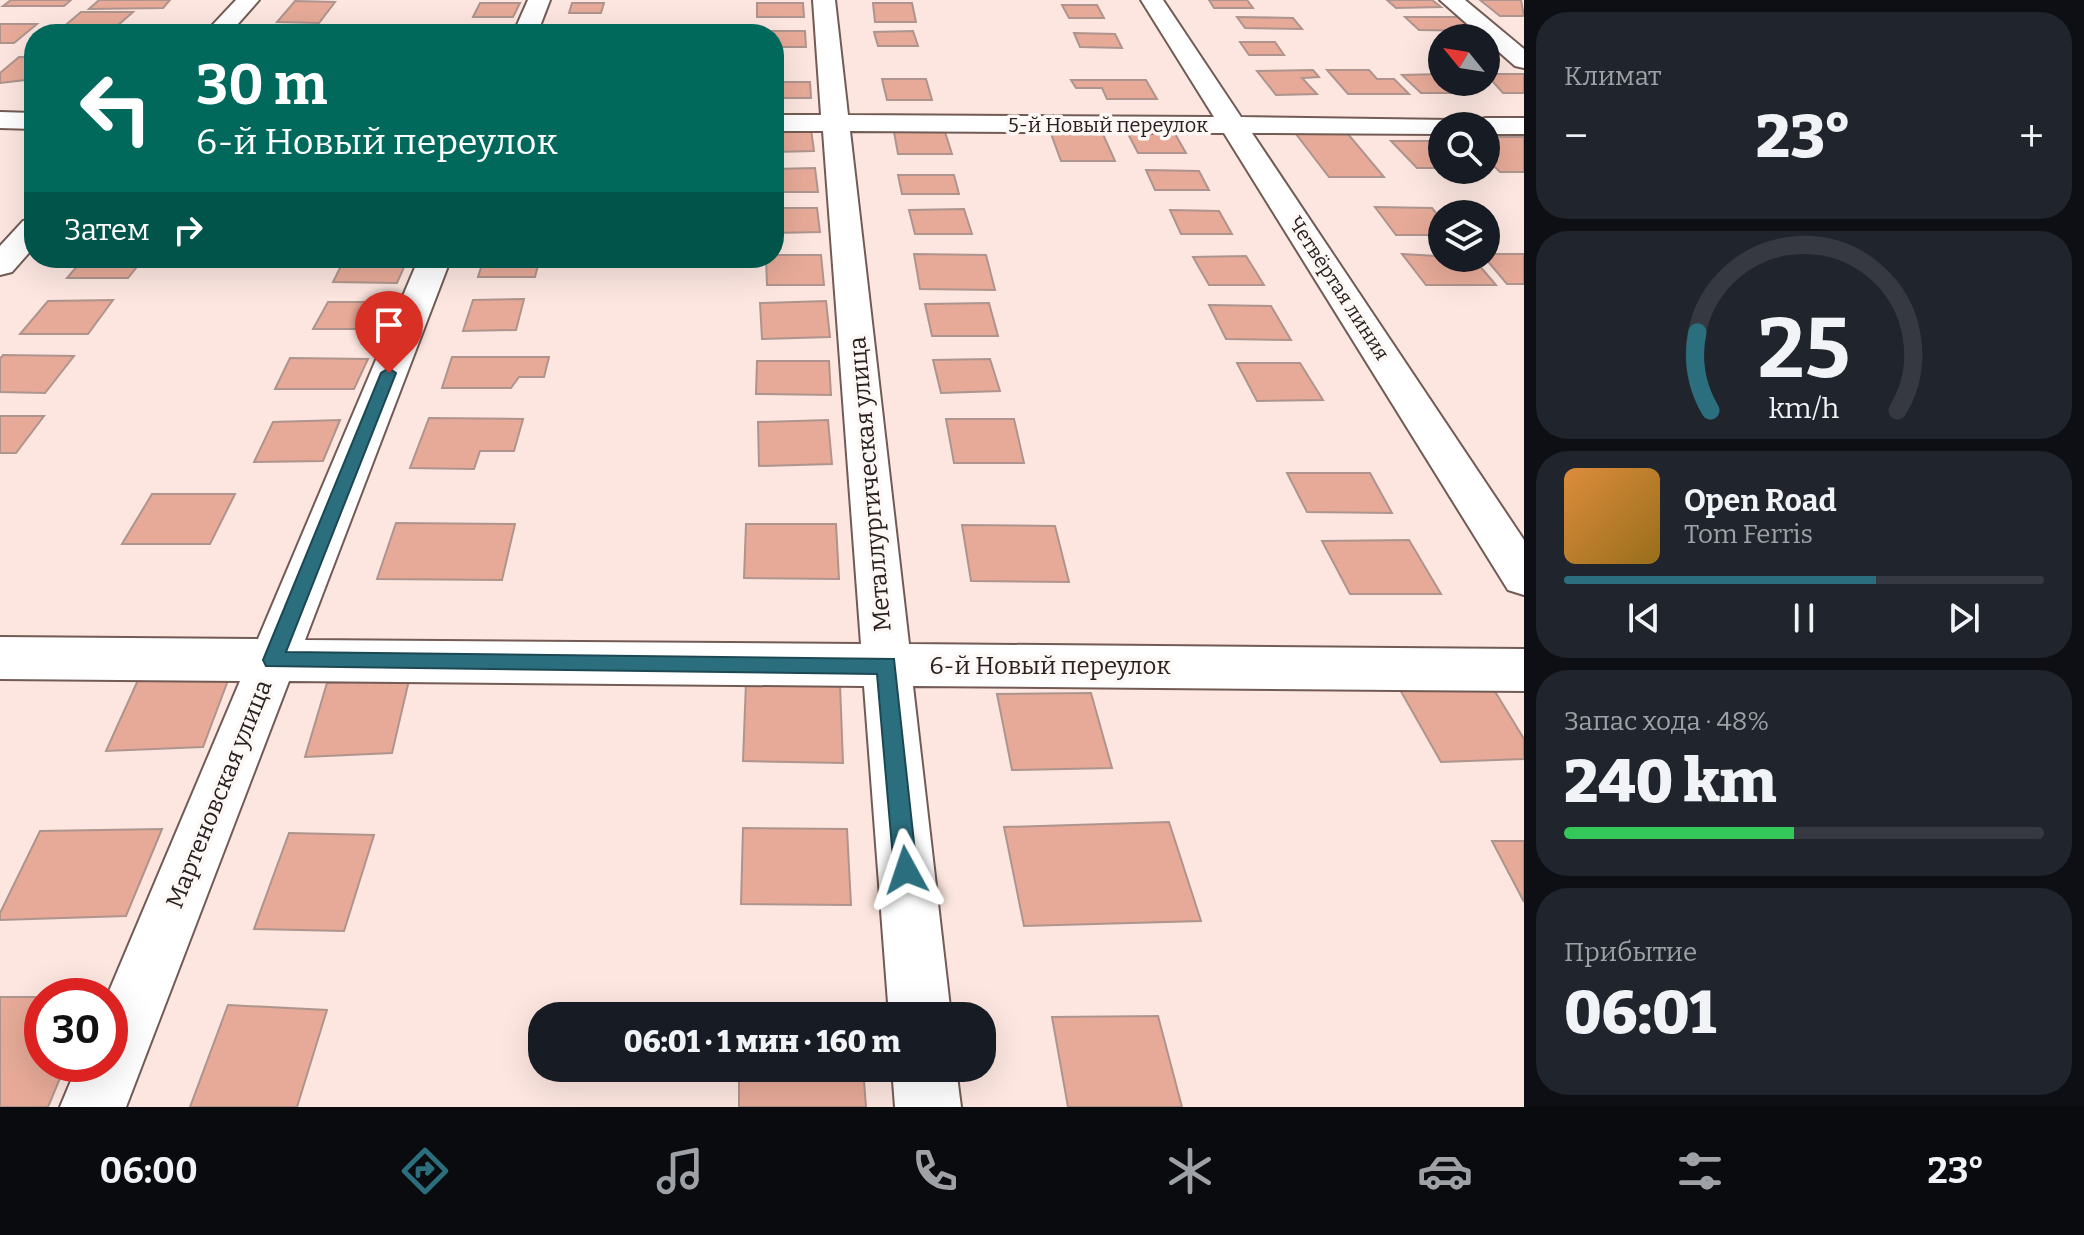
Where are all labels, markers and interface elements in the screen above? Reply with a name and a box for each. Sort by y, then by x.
north arrow [1428,24,1500,96]
map controls [1428,24,1500,272]
text: 30 m [196,52,327,119]
icon: left [64,56,168,160]
text: Климат [1564,61,1661,92]
text: 23° [1756,101,1851,173]
text: − [1564,110,1588,163]
text: + [2019,110,2044,163]
button: search [1428,112,1500,184]
street label: 5-й Новый переулок [1008,113,1208,137]
text: 6-й Новый переулок [196,120,558,164]
button: layers [1428,200,1500,272]
icon: right [166,208,210,252]
text: Затем [64,212,150,248]
street label: Четвёртая линия [1284,212,1394,364]
pin [355,291,423,373]
text: 25 [1758,298,1850,398]
icon: arrive [367,303,411,347]
street label: Металлургическая улица [843,335,897,633]
text: km/h [1769,391,1840,426]
text: Open Road [1684,483,1837,519]
text: Tom Ferris [1684,519,1813,550]
icon: previous [1622,596,1666,640]
icon: pause [1782,596,1826,640]
icon: next [1942,596,1986,640]
street label: 6-й Новый переулок [929,652,1171,680]
street label: Мартеновская улица [160,676,278,912]
text: Запас хода · 48% [1564,706,1769,737]
text: 240 km [1564,746,1777,818]
position arrow [864,828,948,912]
text: Прибытие [1564,937,1697,968]
text: 06:01 [1564,977,1716,1049]
speed limit sign: 30 [24,978,128,1082]
text: 06:01 · 1 мин · 160 m [624,1024,900,1060]
icon: directions [397,1143,453,1199]
icon: music [652,1143,708,1199]
icon: phone [907,1143,963,1199]
icon: climate [1162,1143,1218,1199]
icon: car [1417,1143,1473,1199]
icon: filters [1672,1143,1728,1199]
text: 06:00 [100,1149,198,1193]
text: 23° [1927,1149,1984,1193]

